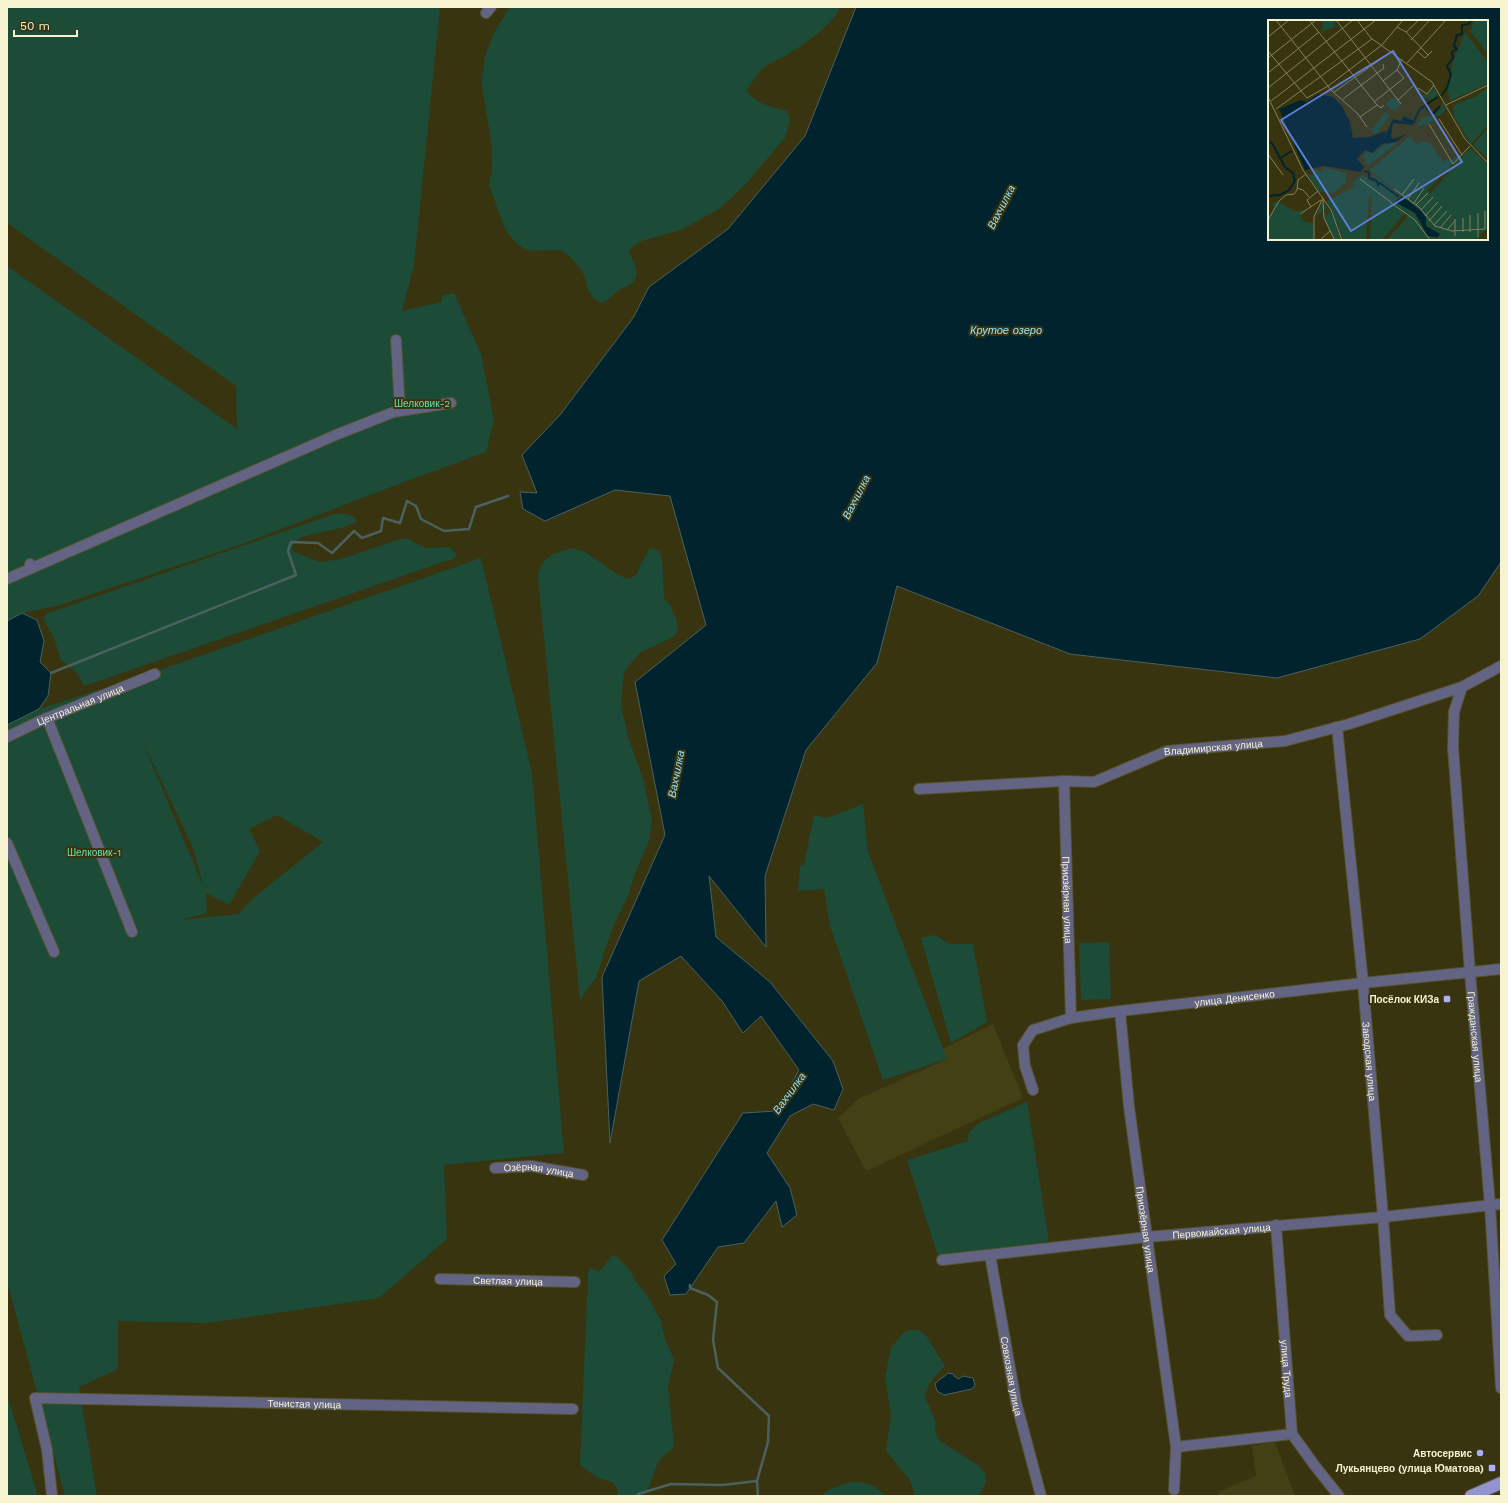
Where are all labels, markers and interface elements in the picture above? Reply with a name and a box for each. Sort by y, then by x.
scale bar [14,12,77,38]
text: 50 m [20,19,50,33]
inset map [1268,20,1488,240]
water label: Вахчилка [985,183,1018,231]
water label: Крутое озеро [970,324,1042,337]
park label: Шелковик-2 [394,398,450,409]
water label: Вахчилка [840,473,873,521]
street label: Центральная улица [35,682,126,728]
street label: Владимирская улица [1164,738,1264,757]
water label: Вахчилка [666,749,687,799]
park label: Шелковик-1 [67,847,121,858]
street label: Приозёрная улица [1060,856,1074,944]
street label: улица Денисенко [1194,988,1276,1008]
street label: Гражданская улица [1466,991,1484,1083]
place label: Посёлок КИЗа [1369,994,1439,1005]
marker: Посёлок КИЗа [1442,994,1452,1004]
street label: Заводская улица [1360,1021,1378,1102]
water label: Вахчилка [770,1070,809,1116]
street label: Озёрная улица [503,1161,575,1179]
street label: Приозёрная улица [1134,1186,1157,1274]
street label: Первомайская улица [1172,1222,1272,1241]
street label: Светлая улица [473,1275,543,1287]
street label: Совхозная улица [999,1336,1025,1417]
street label: улица Труда [1279,1339,1294,1398]
street label: Тенистая улица [267,1398,342,1410]
place label: Автосервис [1413,1448,1472,1459]
marker: Автосервис [1475,1448,1485,1458]
place label: Лукьянцево (улица Юматова) [1336,1463,1484,1474]
marker: Лукьянцево (улица Юматова) [1487,1463,1497,1473]

